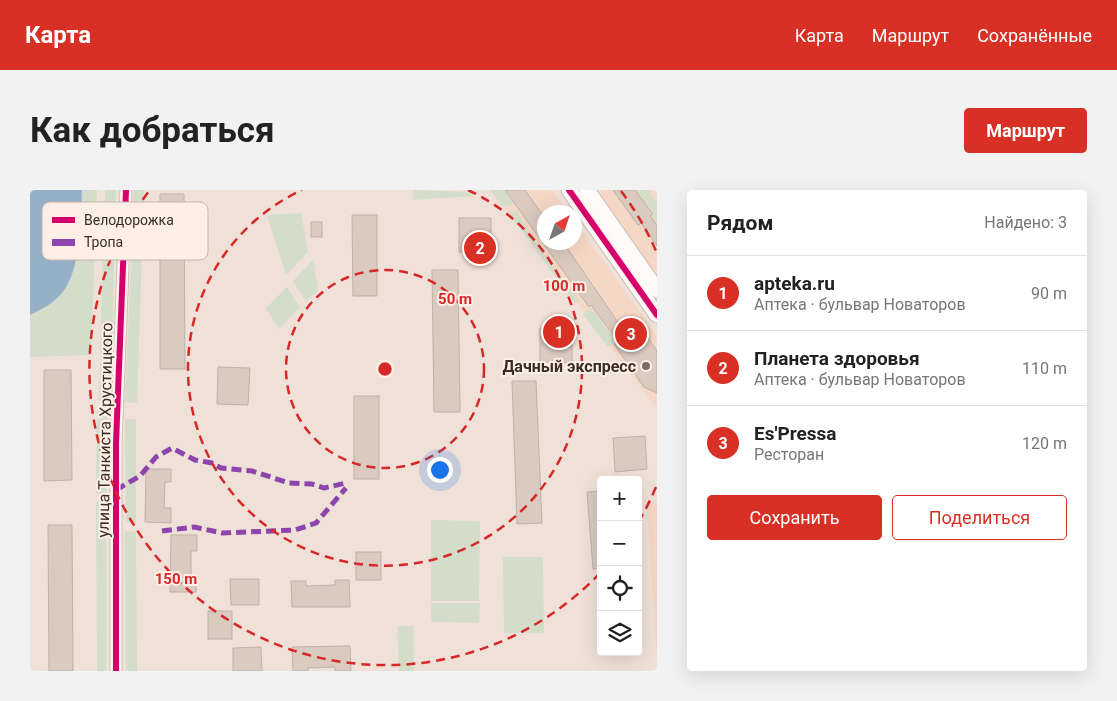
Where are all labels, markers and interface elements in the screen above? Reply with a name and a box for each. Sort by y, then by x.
text: Карта [25,21,91,49]
text: Карта [795,25,844,46]
text: Маршрут [872,25,949,46]
text: Сохранённые [977,25,1092,46]
button: Маршрут [964,108,1087,153]
text: Как добраться [30,110,275,151]
legend [42,202,208,260]
north arrow [537,205,582,250]
text: Рядом [707,211,773,235]
text: Велодорожка [84,212,174,228]
text: Найдено: 3 [984,213,1067,232]
pin: 2 [464,229,496,267]
text: Тропа [84,234,123,250]
text: apteka.ru [754,272,835,295]
text: 100 m [543,277,585,295]
text: 1 [718,284,728,303]
text: 90 m [1031,284,1067,303]
text: 50 m [438,290,472,308]
text: Аптека · бульвар Новаторов [754,295,966,314]
pin: 1 [543,313,575,351]
pin: 3 [615,315,647,353]
street label: улица Танкиста Хрустицкого [94,322,116,538]
text: Планета здоровья [754,347,920,370]
place label: Дачный экспресс [502,357,636,376]
text: 2 [718,359,728,378]
text: 110 m [1022,359,1067,378]
centre of rings [376,360,394,378]
marker: Дачный экспресс [640,360,652,372]
text: Аптека · бульвар Новаторов [754,370,966,389]
text: Es'Pressa [754,422,837,445]
text: 3 [718,434,728,453]
text: 120 m [1022,434,1067,453]
text: Ресторан [754,445,824,464]
your location [427,457,453,483]
map controls [597,476,642,656]
button: + [597,476,642,521]
button: Сохранить [707,495,882,540]
button: Поделиться [892,495,1067,540]
button: − [597,521,642,566]
button: locate [597,566,642,611]
text: 150 m [155,570,197,588]
button: layers [597,611,642,656]

